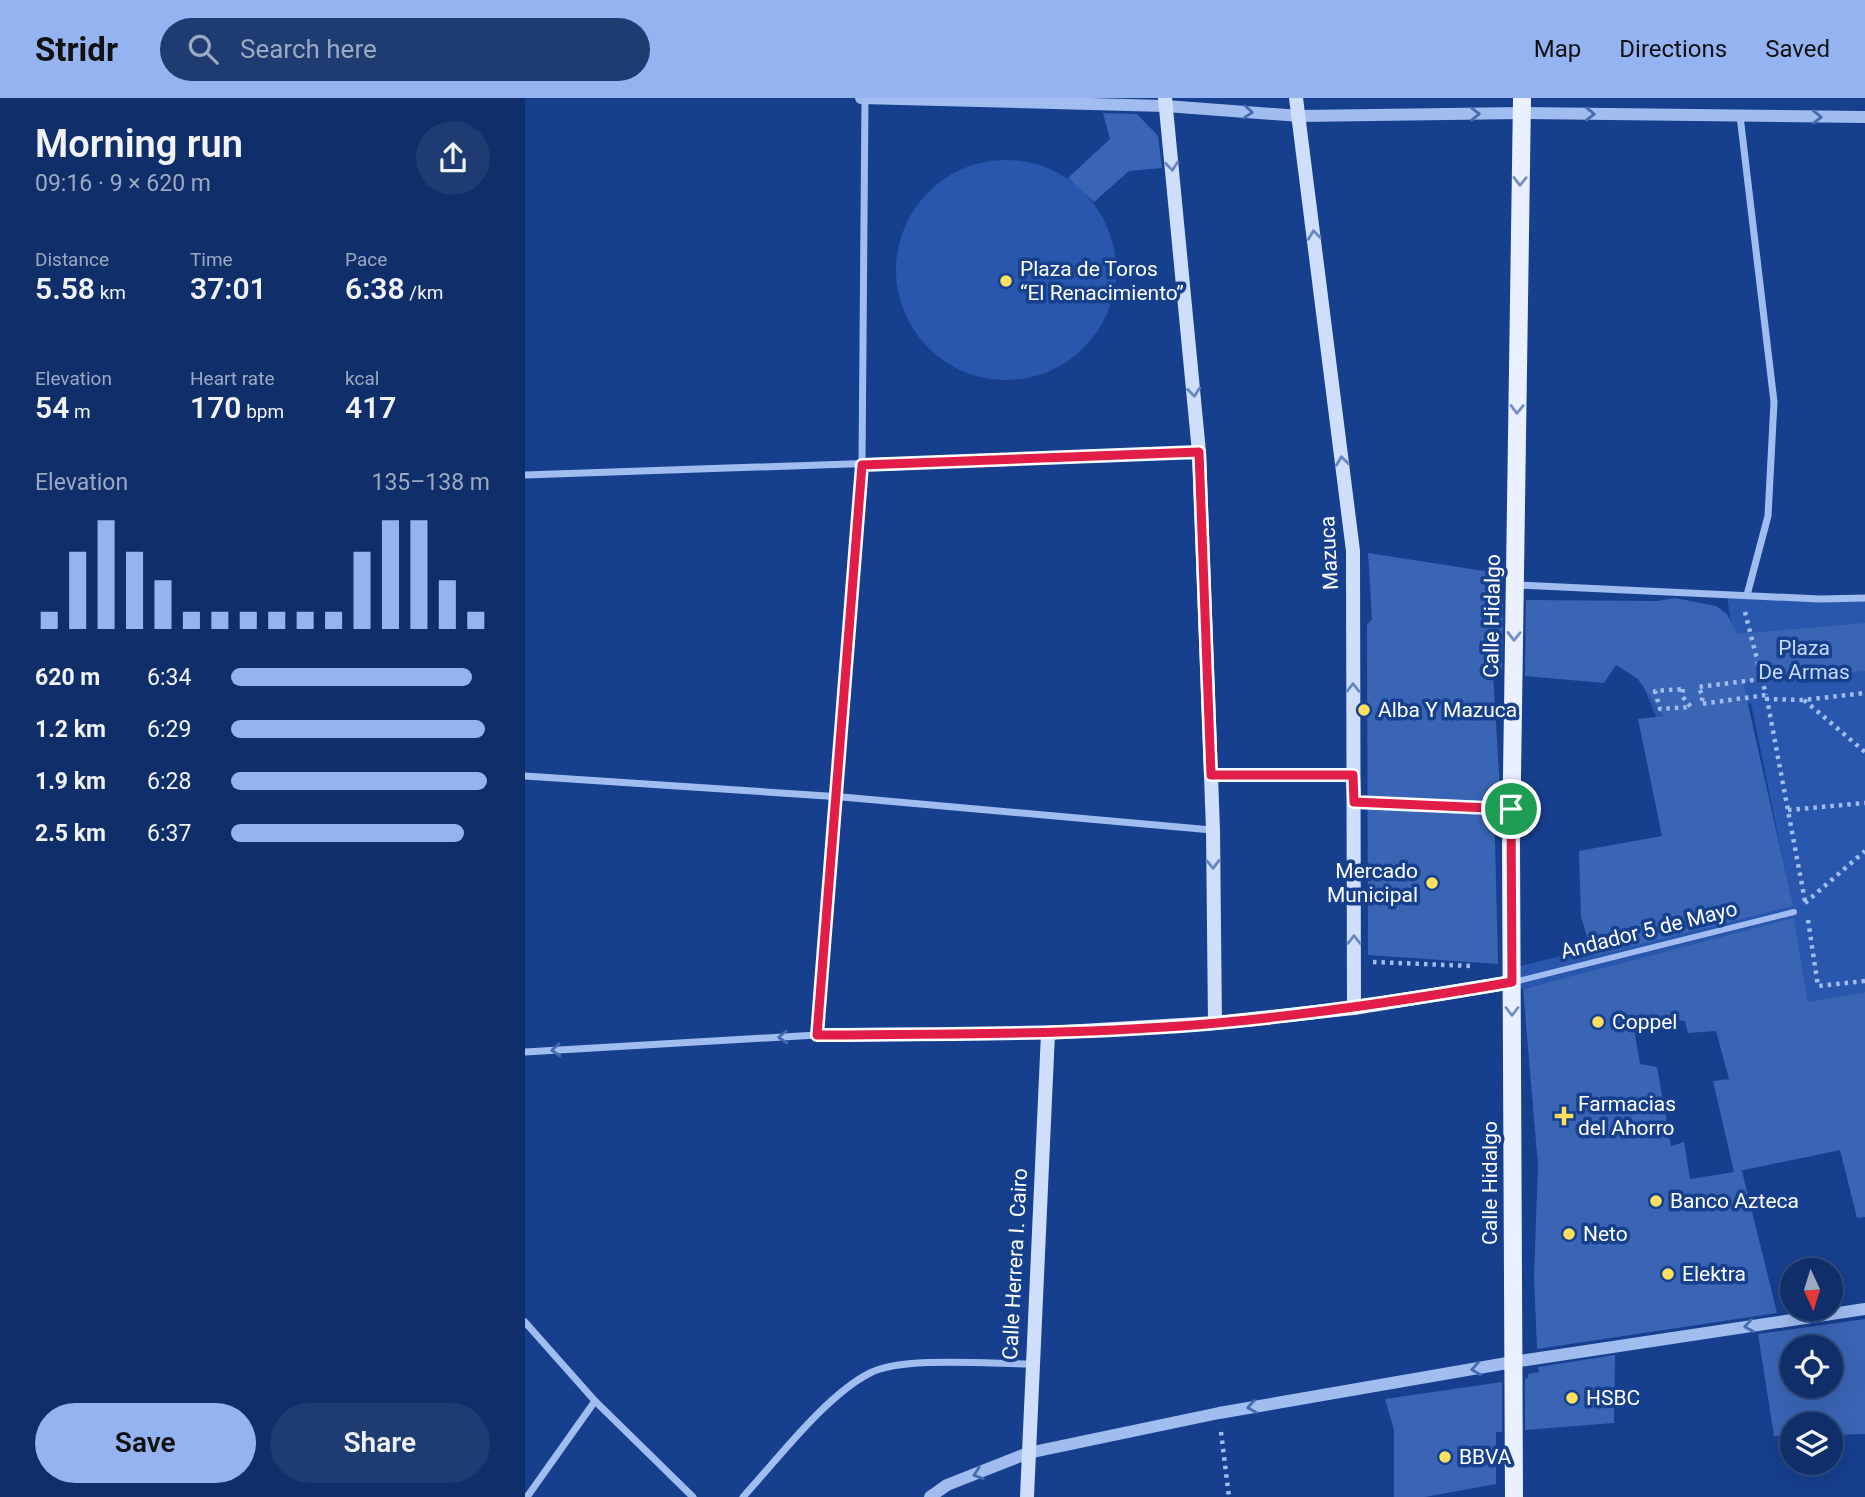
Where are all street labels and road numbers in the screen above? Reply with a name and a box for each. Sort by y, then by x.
street label: Mazuca [1315,515,1343,591]
street label: Calle Hidalgo [1479,554,1505,678]
street label: Andador 5 de Mayo [1558,896,1740,964]
street label: Calle Hidalgo [1478,1121,1502,1245]
street label: Calle Herrera I. Cairo [998,1168,1032,1360]

